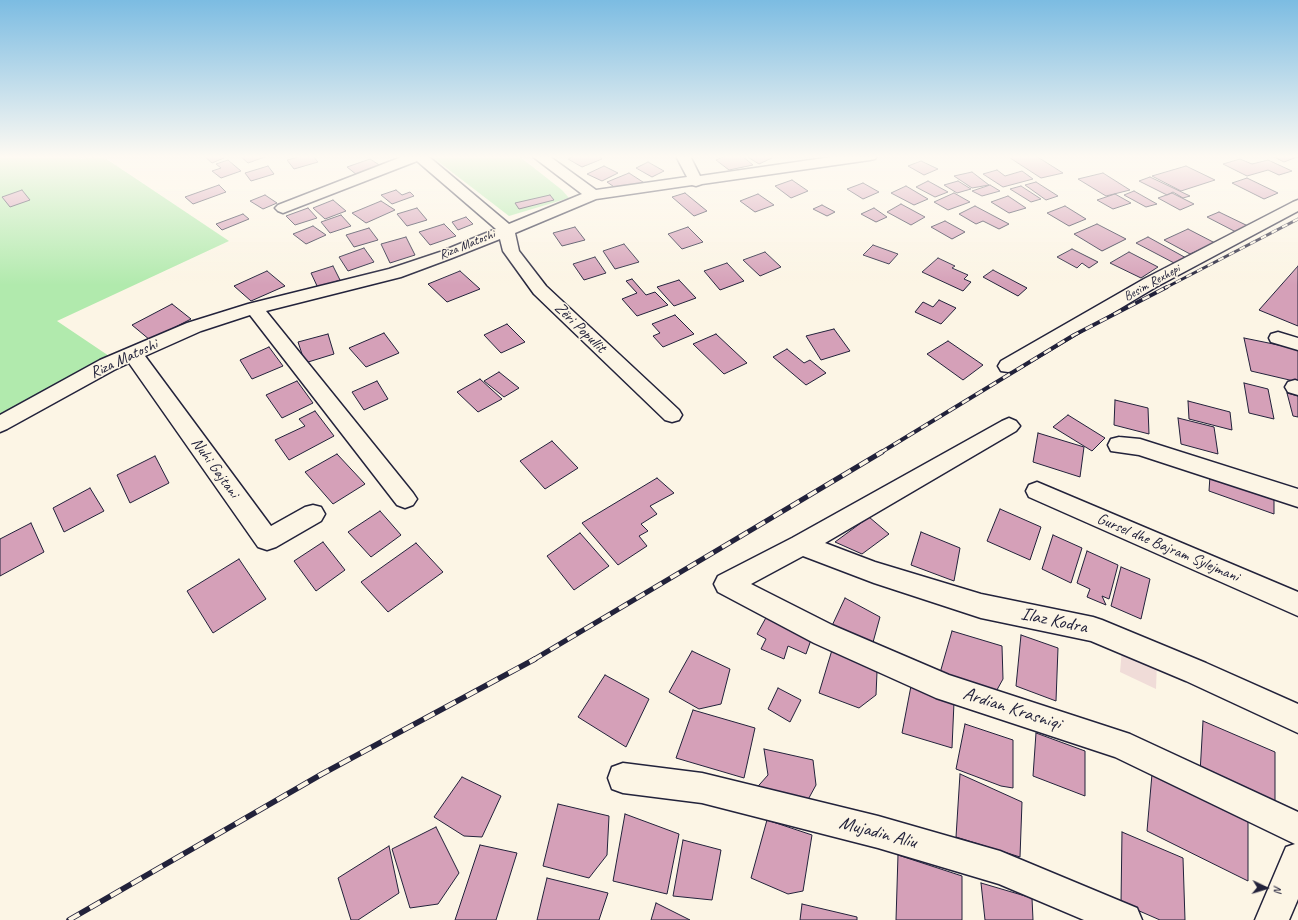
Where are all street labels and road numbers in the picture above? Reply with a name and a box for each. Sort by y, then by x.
street label: Riza Matoshi [437,227,497,263]
street label: Besim Rexhepi [1121,261,1183,305]
street label: Zëri Popullit [550,299,610,357]
street label: Riza Matoshi [87,335,161,383]
street label: Nuhi Gajtani [187,434,243,502]
street label: Gursel dhe Bajram Sylejmani [1094,509,1242,587]
street label: Ilaz Kodra [1019,603,1089,639]
street label: Ardian Krasniqi [960,682,1064,736]
street label: Mujadin Aliu [837,812,919,854]

